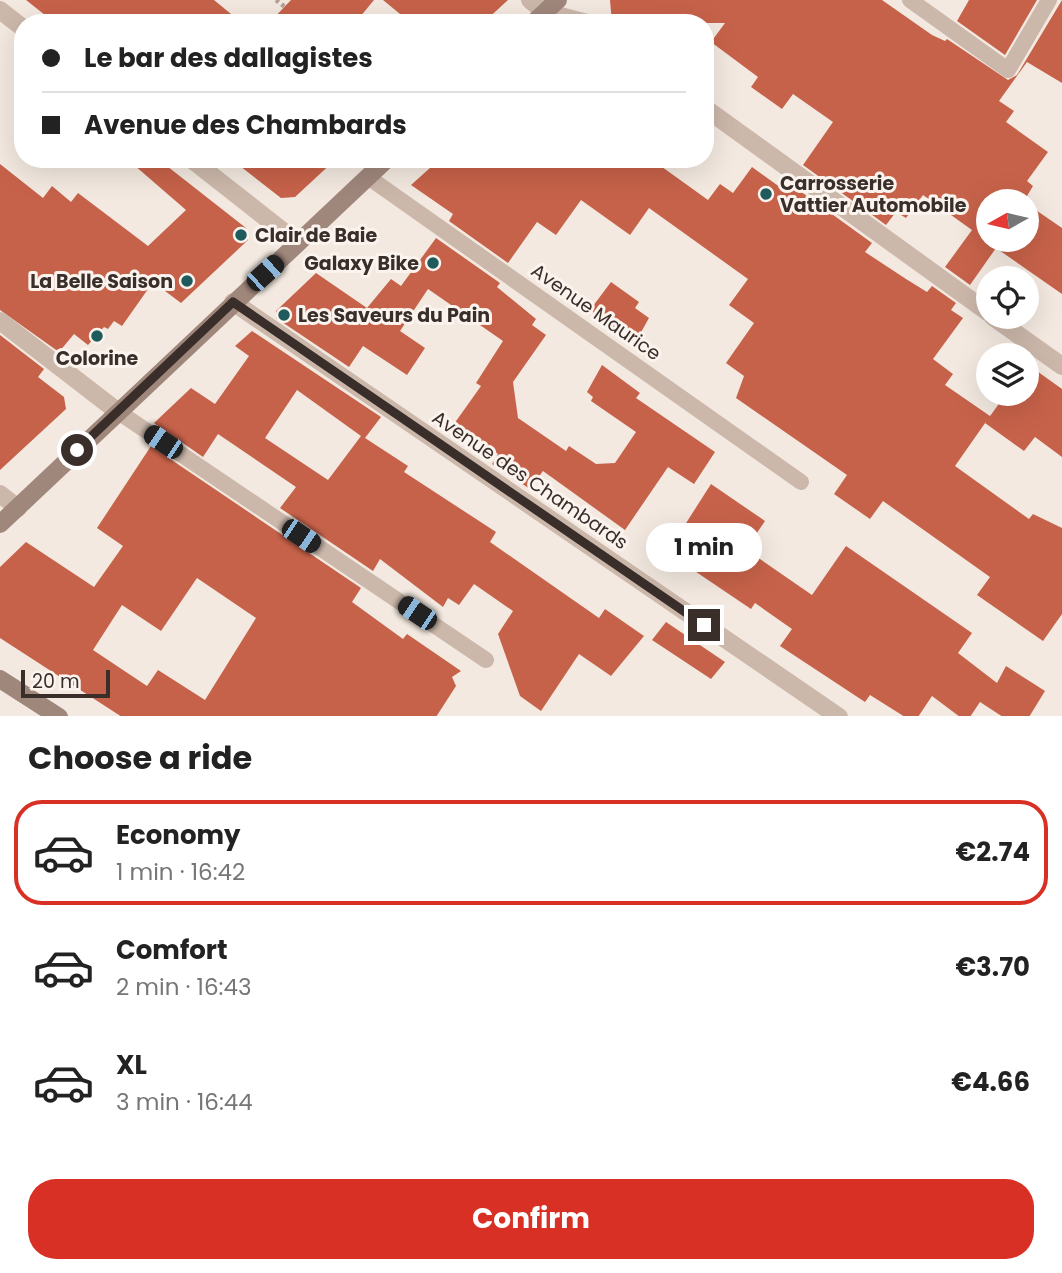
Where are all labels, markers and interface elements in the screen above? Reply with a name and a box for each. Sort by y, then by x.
text: Le bar des dallagistes [84,40,373,76]
text: Avenue des Chambards [84,107,407,143]
place label: Carrosserie Vattier Automobile [780,170,967,219]
marker: Carrosserie Vattier Automobile [758,186,774,202]
north arrow [976,189,1040,252]
map controls [976,189,1039,406]
place label: Clair de Baie [255,222,377,249]
marker: Clair de Baie [233,227,249,243]
place label: Galaxy Bike [304,250,419,277]
car [243,251,288,295]
marker: Galaxy Bike [425,255,441,271]
street label: Avenue Maurice [526,257,666,367]
button: locate [976,266,1039,329]
place label: La Belle Saison [30,268,173,295]
marker: La Belle Saison [179,273,195,289]
place label: Les Saveurs du Pain [298,302,490,329]
marker: Les Saveurs du Pain [276,307,292,323]
marker: Colorine [89,328,105,344]
button: layers [976,343,1039,406]
place label: Colorine [56,345,139,372]
street label: Avenue des Chambards [427,404,633,556]
car [140,422,187,462]
route start [61,434,93,466]
car [278,516,325,556]
callout: 1 min [646,524,762,572]
text: 1 min [674,531,734,563]
car [394,593,441,633]
route end [688,609,720,641]
scale bar [21,668,110,699]
text: 20 m [32,668,80,695]
text: Choose a ride [28,735,252,780]
text: Economy [116,817,240,853]
icon: car [32,821,95,884]
text: €2.74 [956,834,1030,870]
text: 1 min · 16:42 [116,856,245,888]
text: Comfort [116,932,228,968]
icon: car [32,936,95,999]
text: €3.70 [955,949,1030,985]
text: 2 min · 16:43 [116,971,251,1003]
text: XL [116,1047,147,1083]
icon: car [32,1051,95,1114]
text: €4.66 [951,1064,1030,1100]
text: 3 min · 16:44 [116,1086,253,1118]
button: Confirm [28,1179,1034,1259]

